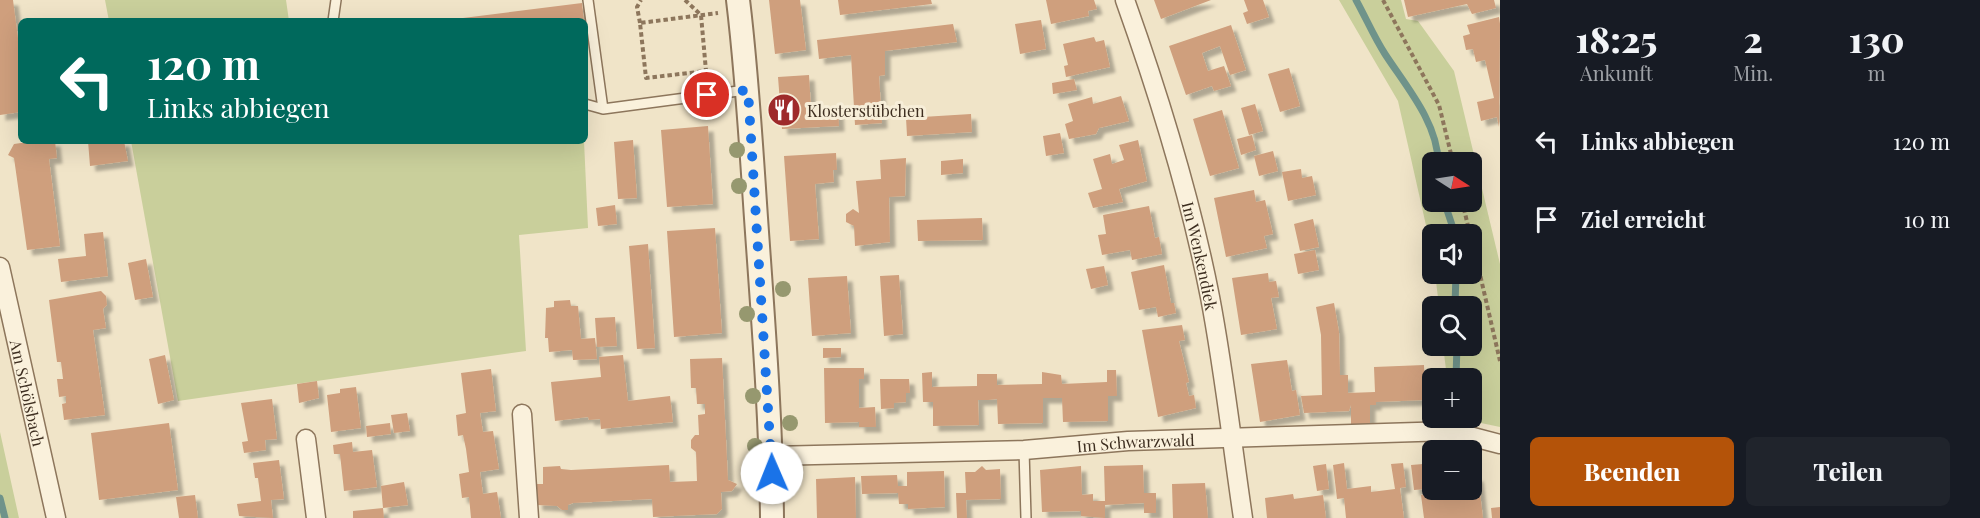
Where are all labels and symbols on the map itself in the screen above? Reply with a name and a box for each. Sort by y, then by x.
pin [681,69,732,120]
restaurant icon: Klosterstübchen [766,92,802,128]
place label: Klosterstübchen [807,100,925,121]
north arrow [1422,152,1482,212]
street label: Im Wenkendiek [1178,199,1223,312]
street label: Am Schölsbach [6,337,50,449]
street label: Im Schwarzwald [1076,428,1195,456]
position arrow [740,441,804,505]

